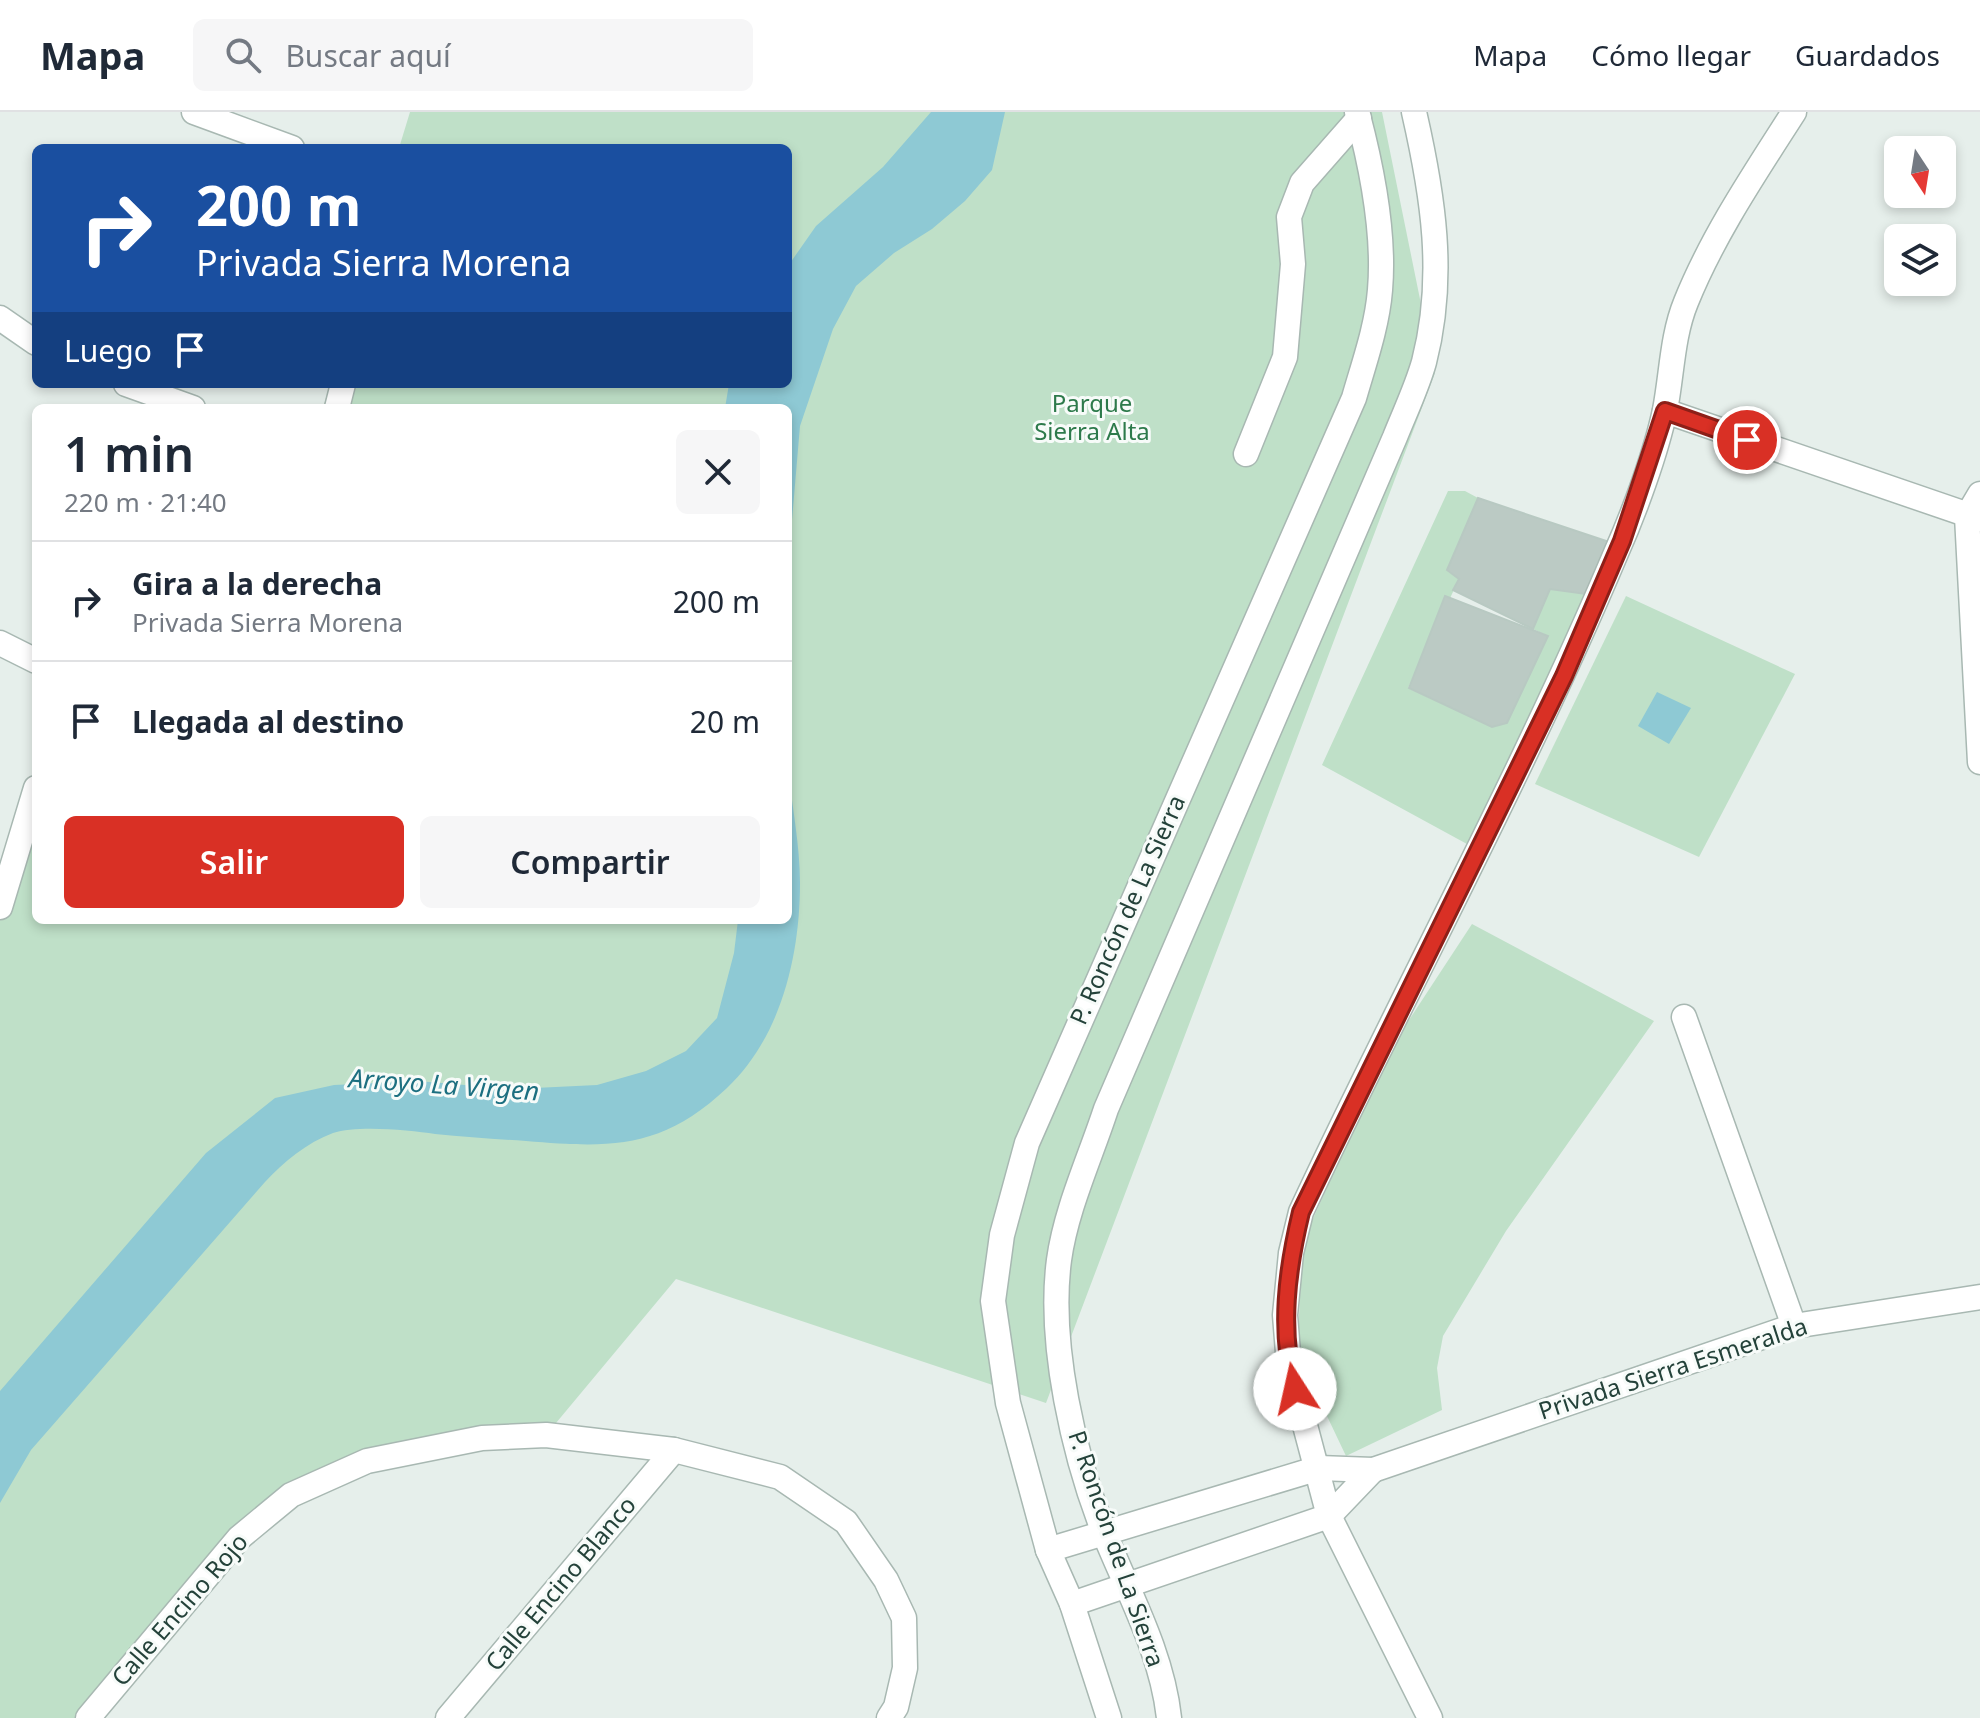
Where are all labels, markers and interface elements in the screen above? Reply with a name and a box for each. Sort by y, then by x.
search box [193,19,753,91]
text: Mapa [40,29,145,81]
icon: search [221,33,265,77]
text: Buscar aquí [285,35,451,76]
text: Mapa [1473,36,1547,74]
text: Cómo llegar [1591,36,1751,74]
text: Guardados [1795,36,1940,74]
north arrow [1884,136,1956,208]
map controls [1884,136,1956,296]
text: 200 m [196,166,361,242]
icon: right [64,176,168,280]
button: layers [1884,224,1956,296]
text: Privada Sierra Morena [196,238,571,287]
icon: arrive [168,328,212,372]
text: Luego [64,330,152,371]
park label: Parque Sierra Alta [1034,386,1150,447]
pin [1713,406,1781,474]
icon: arrive [1725,418,1769,462]
text: 1 min [64,421,194,486]
button: close [676,430,760,514]
text: 220 m · 21:40 [64,484,227,520]
text: Gira a la derecha [132,563,382,604]
icon: right [64,579,108,623]
text: 200 m [673,581,760,622]
text: Privada Sierra Morena [132,604,403,640]
icon: arrive [64,699,108,743]
text: Llegada al destino [132,701,404,742]
text: 20 m [690,701,760,742]
street label: P. Roncón de La Sierra [1061,789,1192,1029]
button: Salir [64,816,404,908]
button: Compartir [420,816,760,908]
water label: Arroyo La Virgen [346,1059,540,1109]
street label: Privada Sierra Esmeralda [1534,1308,1811,1427]
position arrow [1253,1347,1337,1431]
street label: P. Roncón de La Sierra [1061,1426,1173,1671]
street label: Calle Encino Blanco [477,1489,643,1677]
street label: Calle Encino Rojo [103,1526,254,1692]

